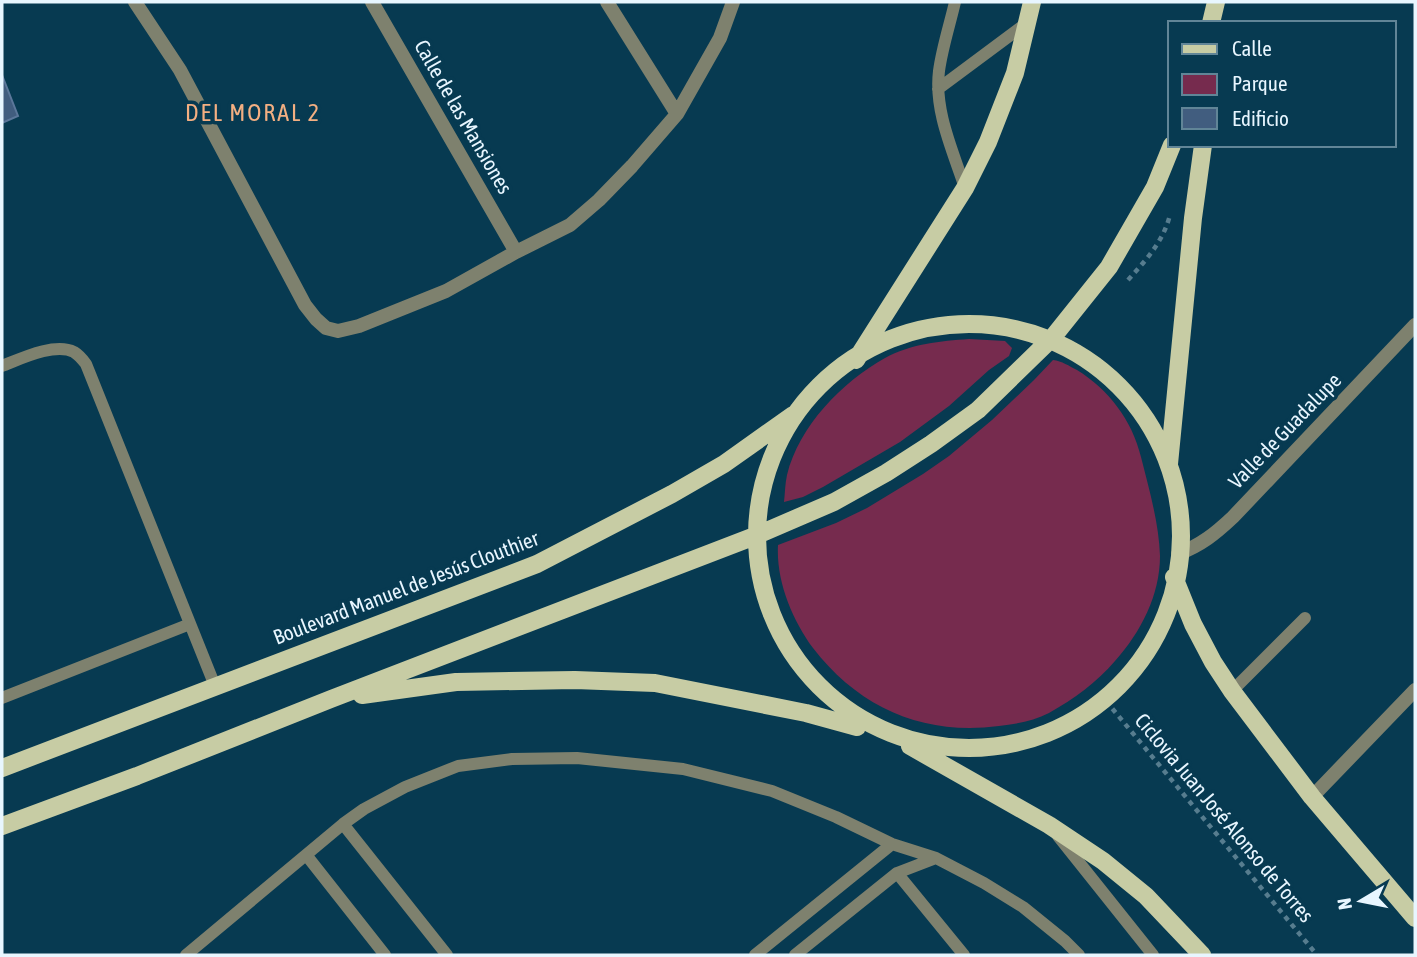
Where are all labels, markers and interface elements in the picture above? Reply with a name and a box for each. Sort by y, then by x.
legend [1168,21,1396,147]
street label: Calle de las Mansiones [410,35,518,198]
text: Calle [1232,36,1272,60]
text: Parque [1232,71,1287,95]
district label: DEL MORAL 2 [185,99,321,126]
text: Edificio [1232,106,1289,130]
street label: Valle de Guadalupe [1223,368,1345,493]
street label: Boulevard Manuel de Jesús Clouthier [270,525,542,649]
street label: Ciclovia Juan José Alonso de Torres [1131,708,1319,926]
north arrow [1326,866,1396,936]
text: N [1332,897,1356,911]

